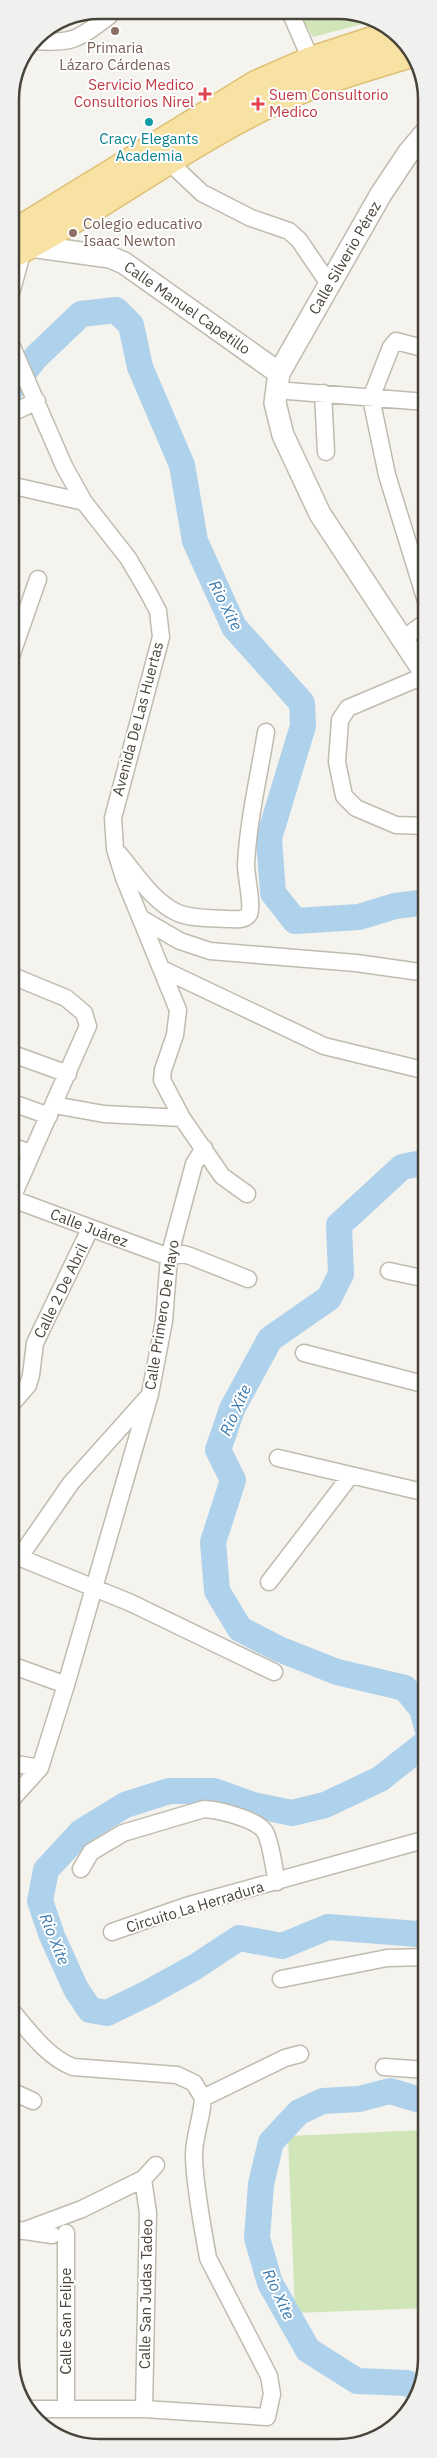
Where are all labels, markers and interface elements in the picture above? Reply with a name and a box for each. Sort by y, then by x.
marker: Primaria Lázaro Cárdenas [109,25,121,37]
place label: Primaria Lázaro Cárdenas [59,38,171,74]
place label: Servicio Medico Consultorios Nirel [74,75,194,111]
place label: Suem Consultorio Medico [269,85,388,121]
marker: Servicio Medico Consultorios Nirel [198,87,212,101]
marker: Suem Consultorio Medico [251,97,265,111]
marker: Cracy Elegants Academia [143,116,155,128]
place label: Cracy Elegants Academia [99,129,199,165]
street label: Calle Silverio Pérez [304,198,385,318]
place label: Colegio educativo Isaac Newton [83,214,202,250]
marker: Colegio educativo Isaac Newton [67,227,79,239]
street label: Calle Manuel Capetillo [120,257,254,358]
water label: Rio Xite [205,577,247,633]
street label: Avenida De Las Huertas [108,640,167,798]
street label: Calle Juárez [48,1204,131,1251]
street label: Calle Primero De Mayo [140,1238,183,1391]
street label: Calle 2 De Abril [29,1240,92,1341]
water label: Rio Xite [215,1381,255,1439]
street label: Circuito La Herradura [124,1877,266,1937]
water label: Rio Xite [36,1910,74,1968]
street label: Calle San Judas Tadeo [135,2219,156,2369]
water label: Rio Xite [259,2265,299,2323]
street label: Calle San Felipe [56,2268,75,2374]

